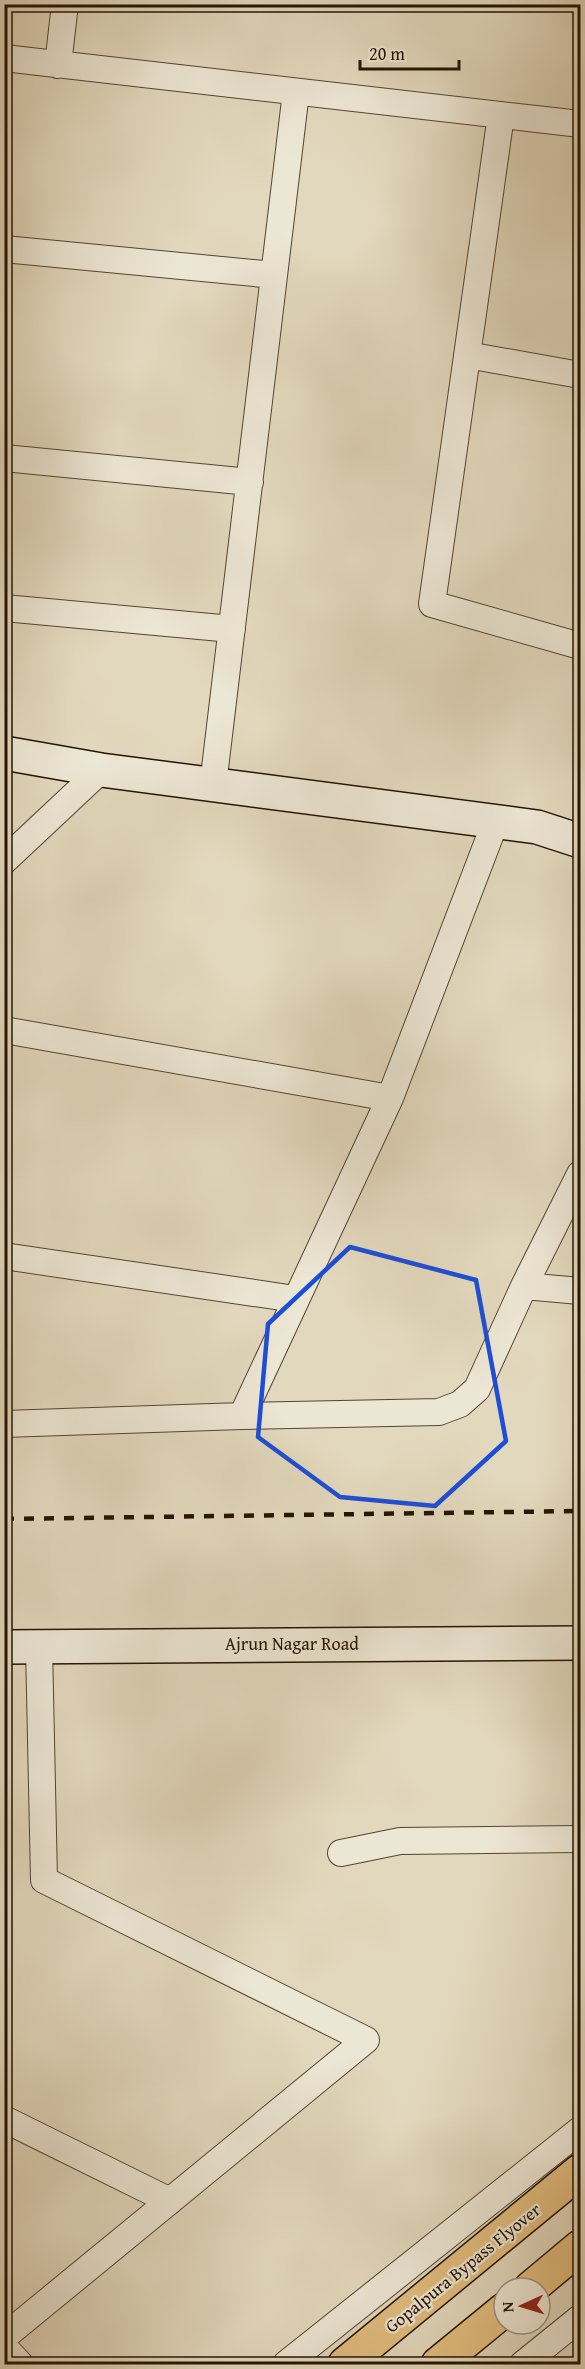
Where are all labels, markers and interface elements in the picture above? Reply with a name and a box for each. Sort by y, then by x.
scale bar [360,33,459,71]
text: 20 m [369,40,405,67]
street label: Ajrun Nagar Road [225,1630,359,1657]
street label: Gopalpura Bypass Flyover [379,2196,547,2339]
north arrow [492,2276,552,2336]
text: N [495,2301,519,2313]

